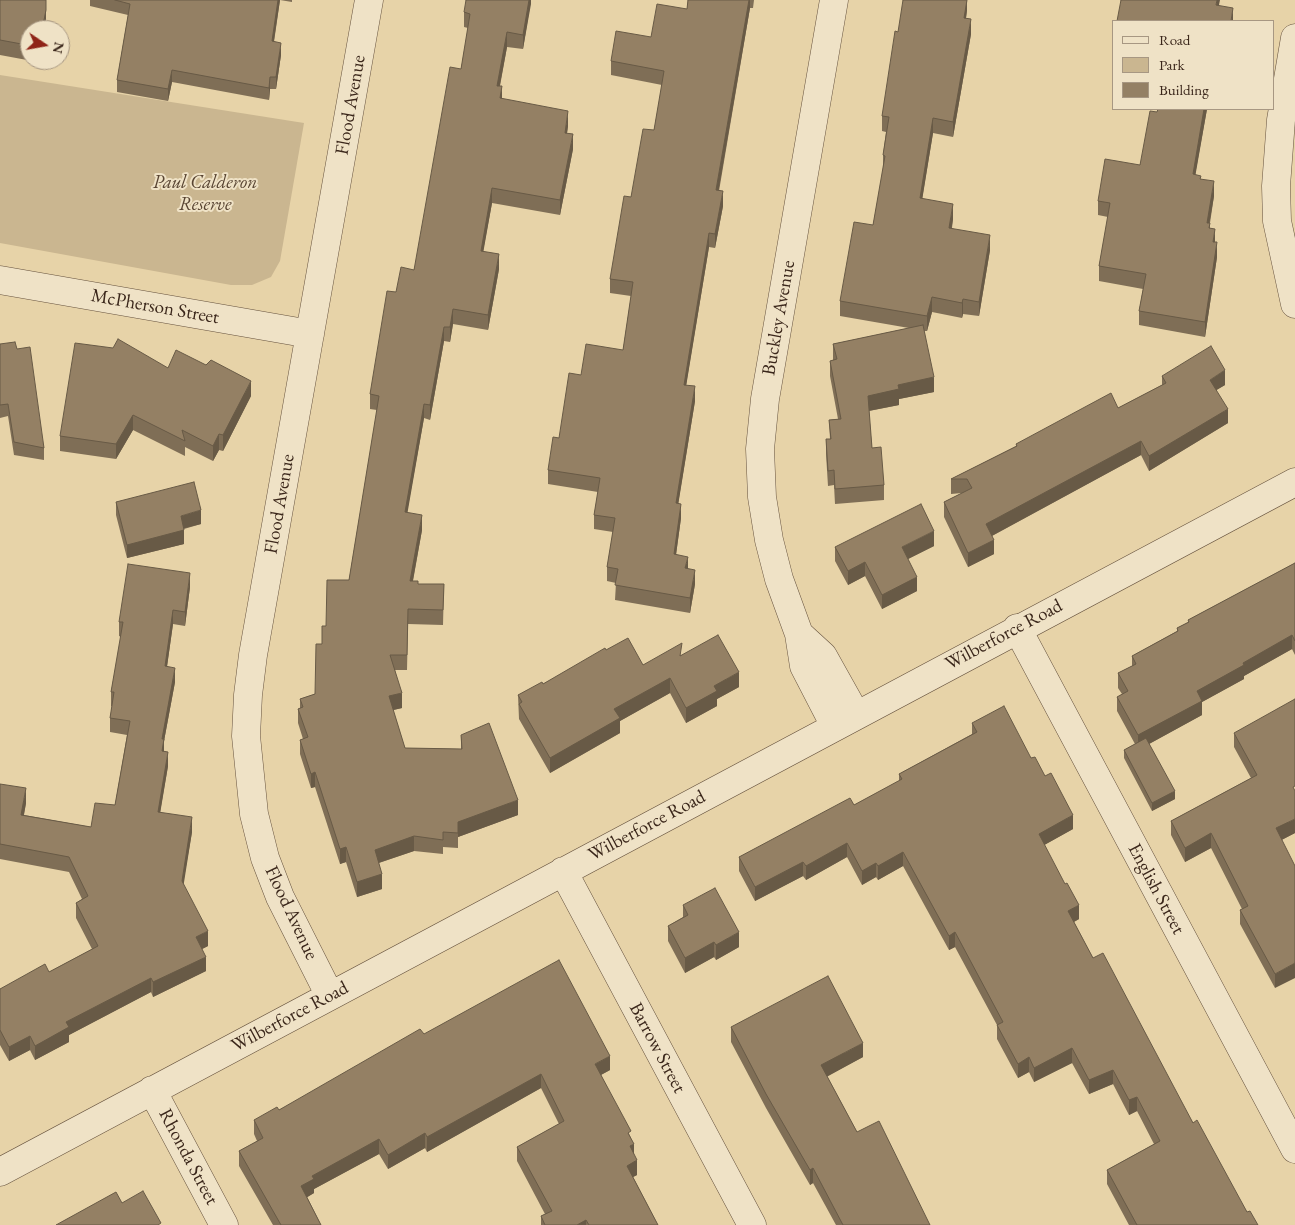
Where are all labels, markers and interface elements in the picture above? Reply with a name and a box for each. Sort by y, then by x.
north arrow [20,20,70,70]
legend [1112,20,1275,110]
text: Road [1159,30,1190,49]
text: N [49,40,69,55]
street label: Flood Avenue [331,53,371,157]
text: Park [1159,55,1185,74]
text: Building [1159,80,1209,99]
park label: Paul Calderon Reserve [153,172,257,216]
street label: Buckley Avenue [758,259,800,377]
street label: McPherson Street [89,285,221,329]
street label: Flood Avenue [260,452,300,556]
street label: Wilberforce Road [942,595,1066,675]
street label: Wilberforce Road [585,786,709,866]
street label: English Street [1123,840,1189,938]
street label: Flood Avenue [259,862,323,964]
street label: Wilberforce Road [228,977,352,1057]
street label: Barrow Street [624,999,690,1097]
street label: Rhonda Street [153,1105,223,1209]

